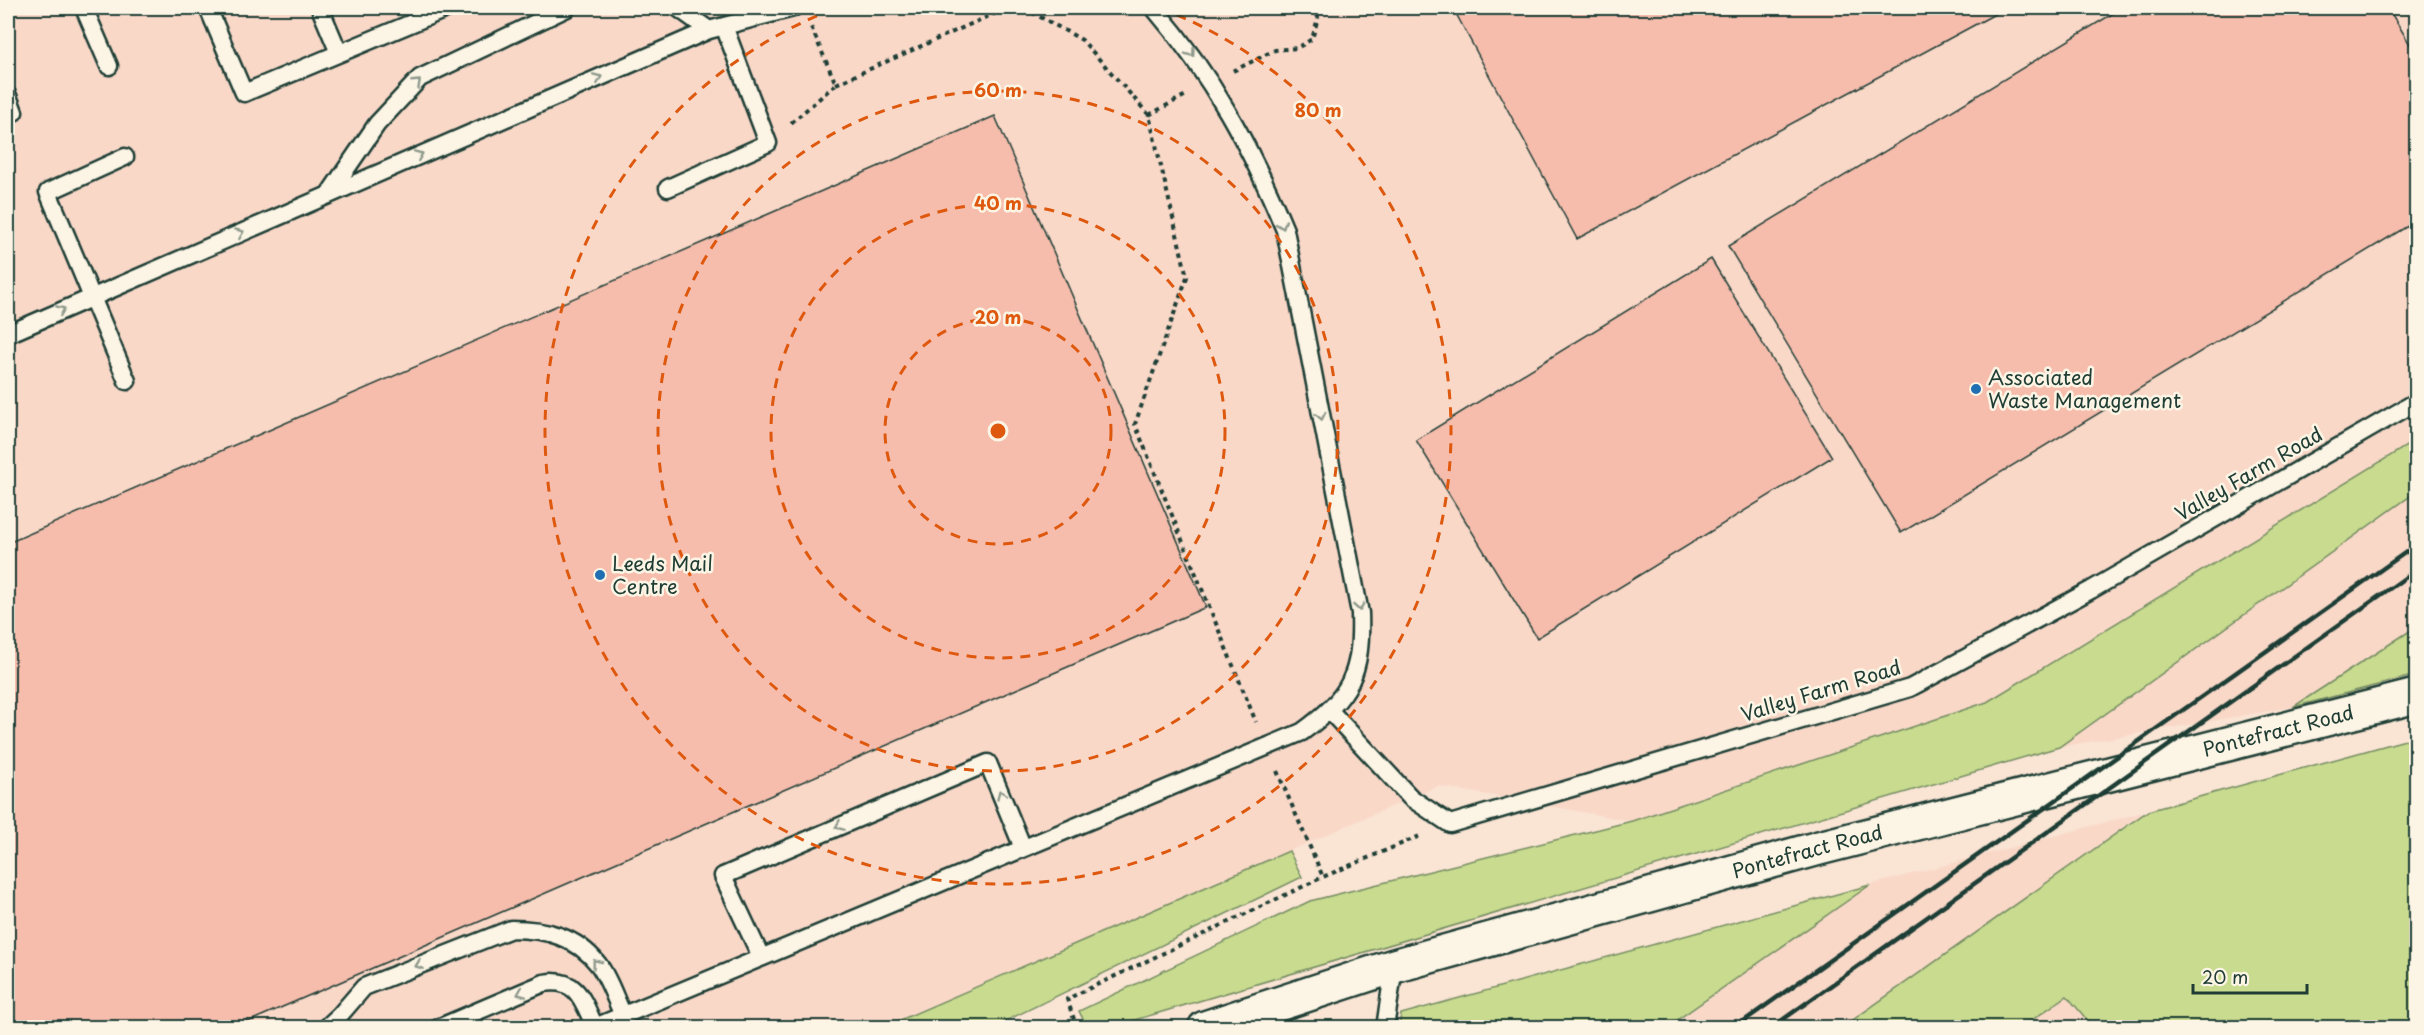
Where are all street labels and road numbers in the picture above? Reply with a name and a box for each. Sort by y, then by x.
street label: Valley Farm Road [2169,419,2328,528]
street label: Valley Farm Road [1737,651,1905,729]
street label: Pontefract Road [2199,696,2357,764]
street label: Pontefract Road [1728,816,1886,885]

